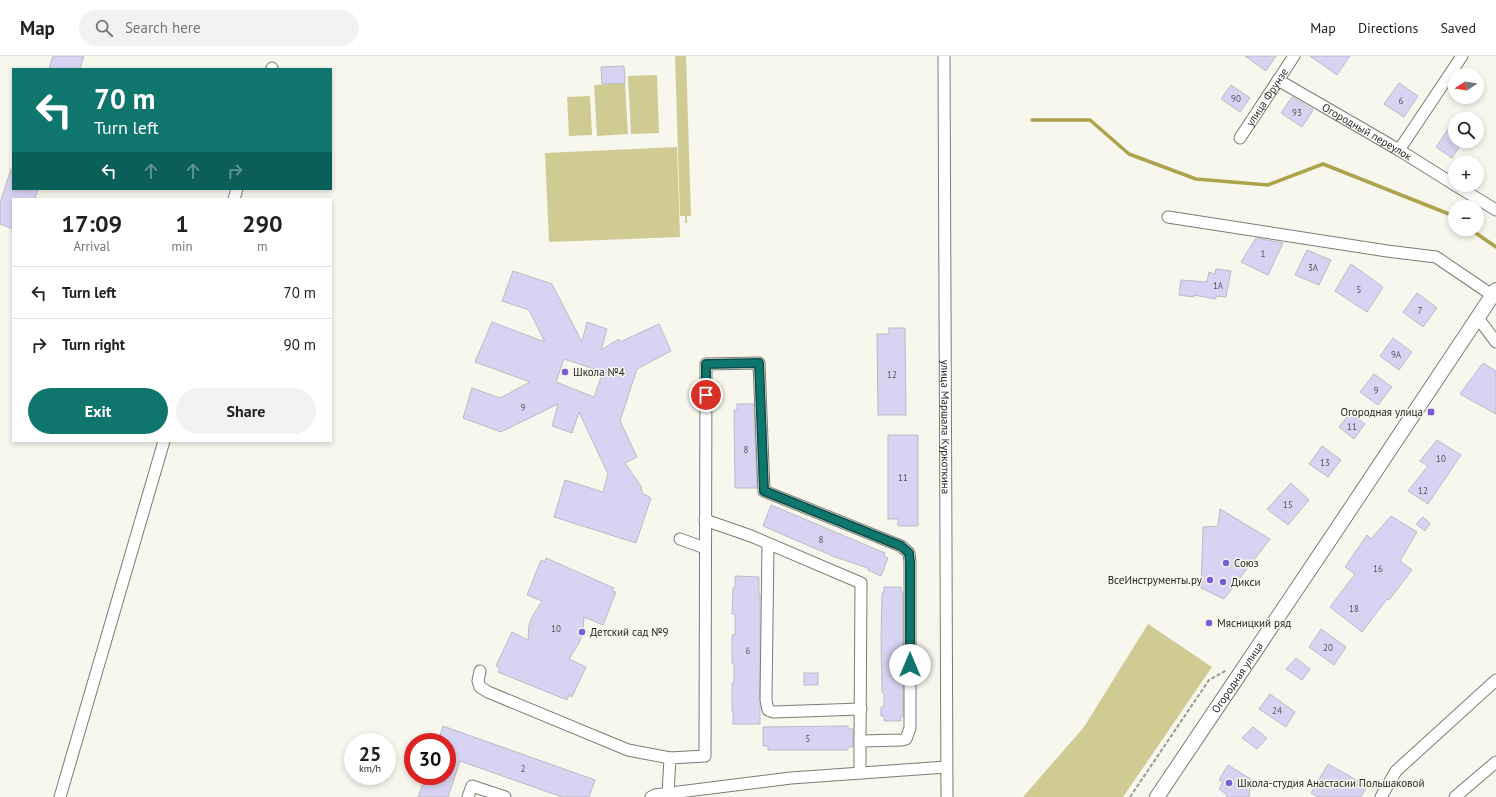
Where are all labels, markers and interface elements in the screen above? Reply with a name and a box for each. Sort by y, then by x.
search box [79,10,359,46]
text: Map [20,16,55,40]
icon: search [93,17,115,39]
text: Search here [125,18,201,37]
text: Map [1310,19,1336,37]
text: Directions [1358,19,1418,37]
text: Saved [1440,19,1476,37]
street label: улица Фрунзе [1243,65,1291,129]
north arrow [1448,68,1484,104]
map controls [1448,68,1484,236]
text: 70 m [94,80,155,117]
icon: left [28,84,80,136]
house number: 90 [1231,93,1241,104]
house number: 6 [1399,95,1404,106]
street label: Огородный переулок [1320,100,1415,164]
house number: 93 [1292,107,1302,118]
button: search [1448,112,1484,148]
text: Turn left [94,116,159,139]
button: + [1448,156,1484,192]
icon: left [98,160,120,182]
icon: ahead [140,160,162,182]
icon: ahead [182,160,204,182]
icon: right [224,160,246,182]
button: − [1448,200,1484,236]
text: 17:09 [61,208,122,239]
text: 1 [175,208,189,239]
text: 290 [242,208,283,239]
text: Arrival [74,238,110,255]
text: min [171,238,193,255]
text: m [257,238,268,255]
house number: 1 [1261,248,1266,259]
house number: 3А [1308,262,1319,273]
house number: 1А [1213,280,1224,291]
icon: left [28,282,50,304]
text: Turn left [62,283,116,302]
text: 70 m [283,283,316,302]
house number: 5 [1357,284,1362,295]
house number: 7 [1418,305,1423,316]
icon: right [28,334,50,356]
text: Turn right [62,335,125,354]
text: 90 m [283,335,316,354]
house number: 9А [1391,349,1402,360]
street label: улица Маршала Куркоткина [938,360,953,494]
place label: Школа №4 [573,365,625,379]
marker: Школа №4 [560,367,570,377]
house number: 12 [887,369,897,380]
pin [689,378,723,412]
icon: arrive [695,384,717,406]
house number: 9 [1374,385,1379,396]
button: Exit [28,388,168,434]
button: Share [176,388,316,434]
house number: 9 [521,402,526,413]
place label: Огородная улица [1340,405,1423,419]
marker: Огородная улица [1426,407,1436,417]
house number: 11 [1347,421,1357,432]
house number: 8 [744,444,749,455]
house number: 10 [1436,453,1446,464]
house number: 13 [1320,457,1330,468]
house number: 11 [898,472,908,483]
house number: 12 [1418,485,1428,496]
house number: 15 [1283,499,1293,510]
house number: 8 [819,534,824,545]
place label: Союз [1234,556,1259,570]
marker: Союз [1221,558,1231,568]
house number: 16 [1373,563,1383,574]
place label: ВсеИнструменты.ру [1108,573,1203,587]
marker: ВсеИнструменты.ру [1205,575,1215,585]
place label: Дикси [1231,575,1260,589]
marker: Дикси [1218,577,1228,587]
house number: 18 [1349,603,1359,614]
place label: Мясницкий ряд [1217,616,1291,630]
marker: Мясницкий ряд [1204,618,1214,628]
house number: 10 [551,623,561,634]
place label: Детский сад №9 [590,625,669,639]
marker: Детский сад №9 [577,627,587,637]
street label: Огородная улица [1208,639,1266,716]
house number: 20 [1323,642,1333,653]
position arrow [889,644,931,686]
house number: 6 [746,645,751,656]
house number: 24 [1272,705,1282,716]
speed limit sign: 30 [404,733,456,785]
house number: 5 [806,733,811,744]
text: 25 [359,741,381,767]
text: km/h [359,762,381,775]
house number: 2 [521,763,526,774]
place label: Школа-студия Анастасии Польшаковой [1237,776,1425,790]
marker: Школа-студия Анастасии Польшаковой [1224,778,1234,788]

